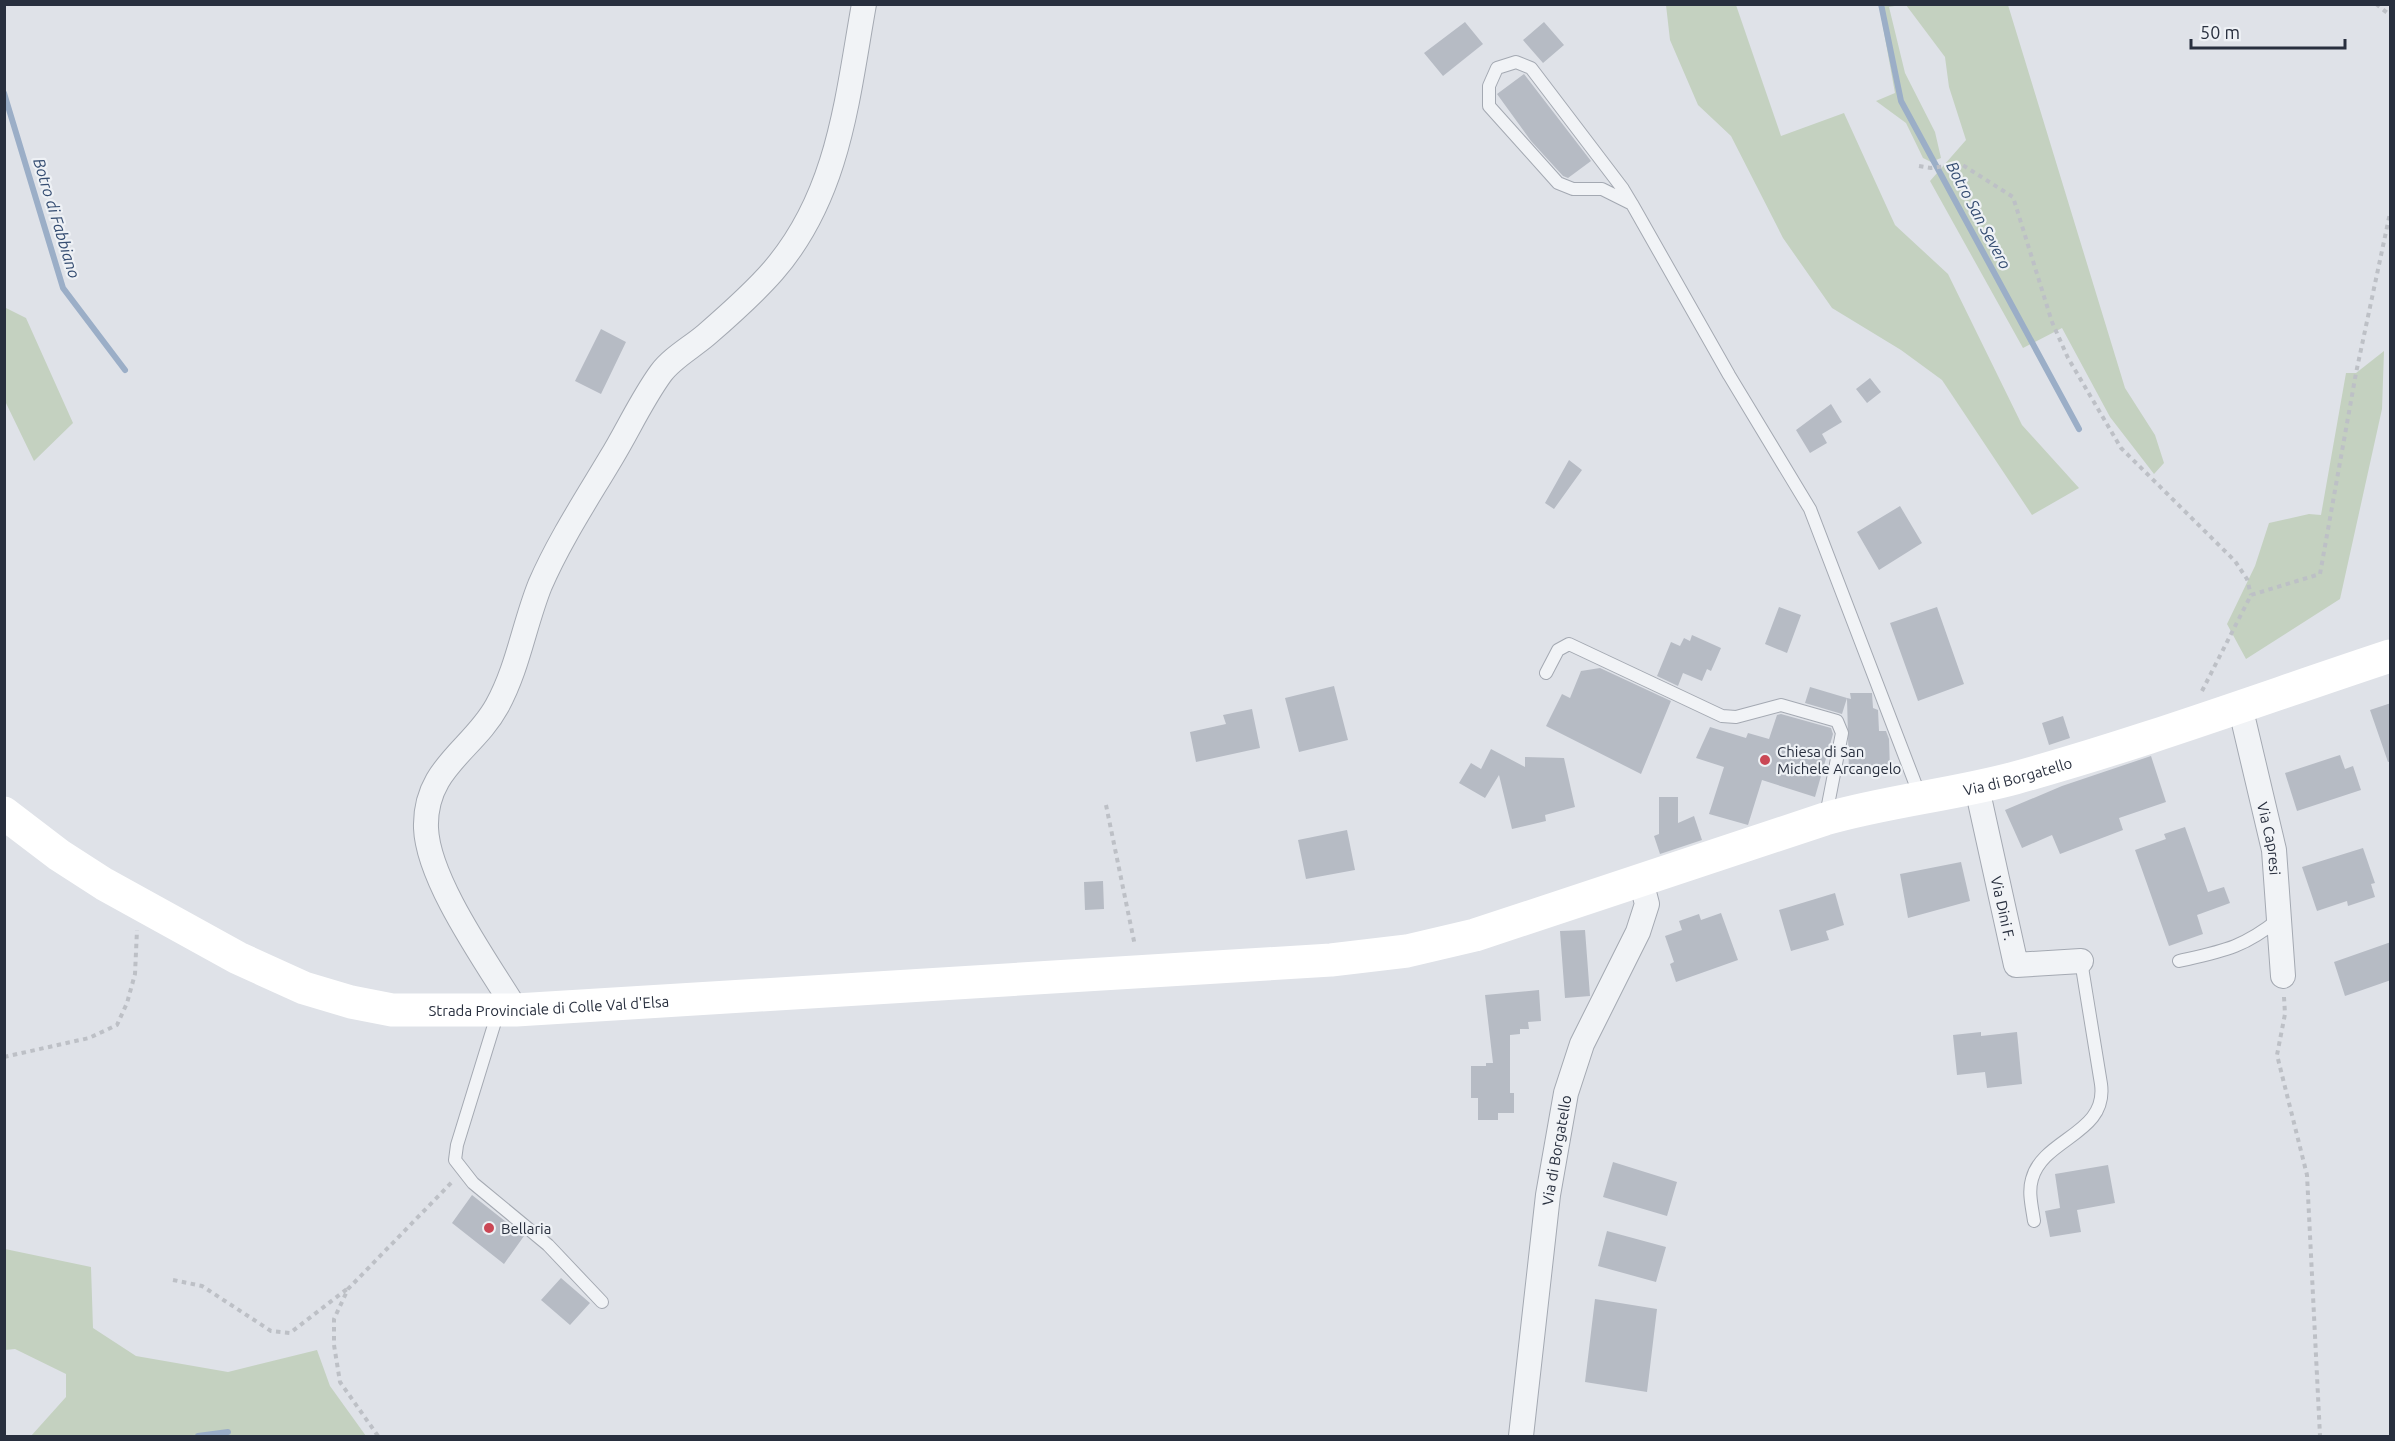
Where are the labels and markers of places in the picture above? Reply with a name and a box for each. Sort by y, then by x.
place label: Chiesa di San Michele Arcangelo [1777,743,1901,777]
marker: Chiesa di San Michele Arcangelo [1758,753,1772,767]
place label: Bellaria [501,1220,551,1237]
marker: Bellaria [482,1221,496,1235]

